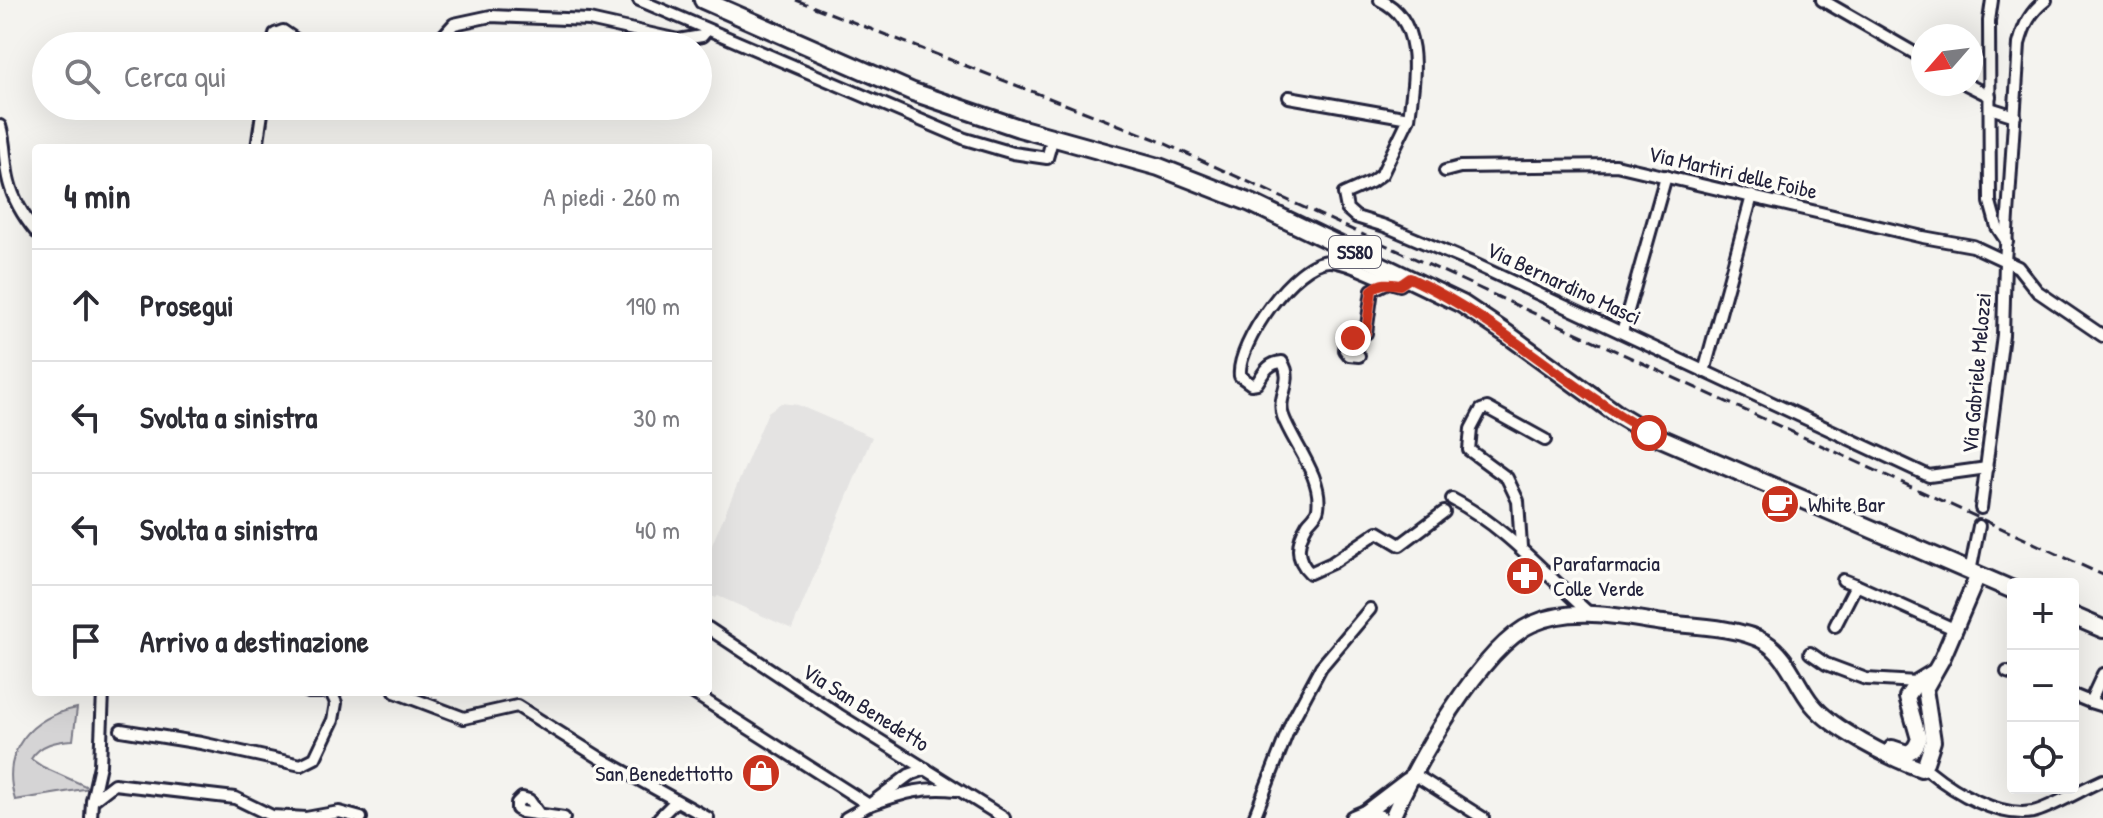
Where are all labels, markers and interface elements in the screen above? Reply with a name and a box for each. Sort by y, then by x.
north arrow [1911,24,1983,96]
search box [32,32,712,120]
icon: search [60,54,104,98]
text: Cerca qui [124,56,227,96]
street label: Via Martiri delle Foibe [1646,138,1821,206]
text: 4 min [64,173,131,219]
text: A piedi · 260 m [543,179,680,214]
street label: Via Bernardino Masci [1482,234,1646,332]
road number: SS80 [1329,236,1381,268]
icon: ahead [64,283,108,327]
text: Prosegui [140,285,234,325]
text: 190 m [626,288,680,323]
street label: Via Gabriele Melozzi [1954,291,1998,455]
route end [1335,320,1371,356]
icon: left [64,395,108,439]
text: Svolta a sinistra [140,397,317,437]
text: 30 m [633,400,680,435]
route start [1631,415,1667,451]
cafe icon: White Bar [1759,483,1801,525]
place label: White Bar [1808,489,1886,519]
icon: left [64,507,108,551]
text: Svolta a sinistra [140,509,317,549]
text: 40 m [635,512,680,547]
place label: Parafarmacia Colle Verde [1553,548,1660,603]
pharmacy icon: Parafarmacia Colle Verde [1504,555,1546,597]
map controls [2007,578,2079,794]
button: + [2007,578,2079,650]
icon: arrive [64,619,108,663]
text: Arrivo a destinazione [140,621,369,661]
button: − [2007,650,2079,722]
street label: Via San Benedetto [797,656,935,758]
button: locate [2007,722,2079,794]
shop icon: San Benedettotto [740,752,782,794]
place label: San Benedettotto [595,758,733,788]

